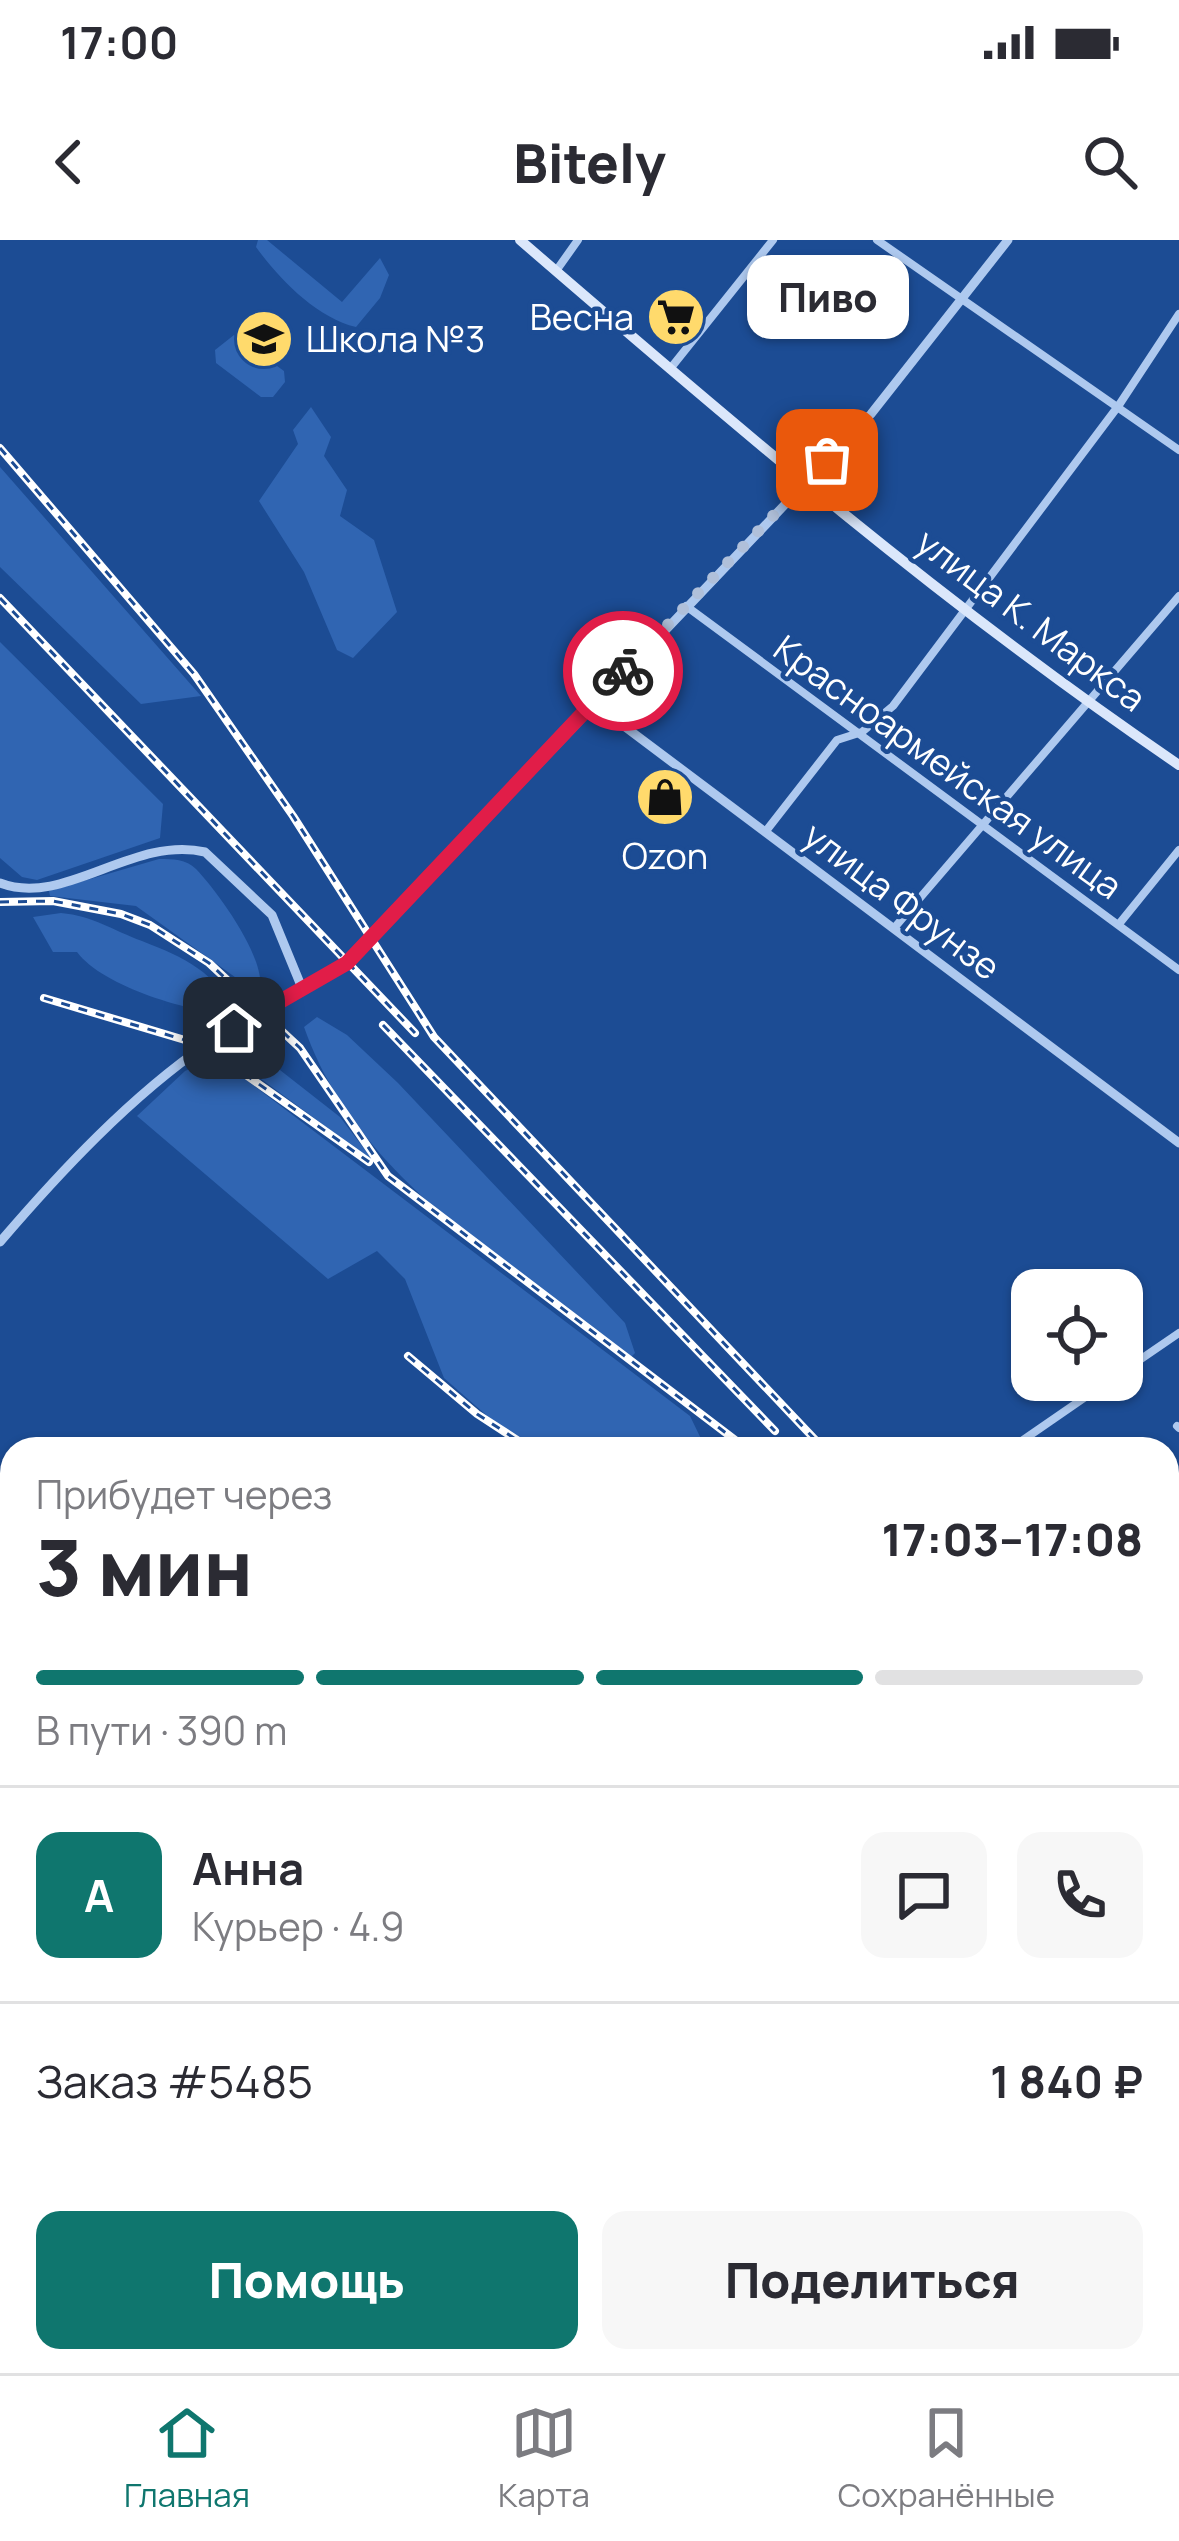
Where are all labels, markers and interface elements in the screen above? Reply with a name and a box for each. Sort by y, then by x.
text: 17:00 [60,11,178,73]
text: Bitely [513,125,666,199]
icon: back [36,129,102,195]
icon: search [1077,129,1143,195]
callout: Пиво [746,256,908,340]
text: Пиво [778,270,878,324]
supermarket icon: Весна [645,286,707,348]
place label: Весна [530,292,634,341]
school or university icon: Школа №3 [233,308,295,370]
place label: Школа №3 [306,314,485,363]
pin [776,409,878,511]
icon: bag [794,427,860,493]
street label: улица К. Маркса [907,517,1156,722]
courier [563,611,683,731]
street label: Красноармейская улица [764,623,1132,910]
icon: bike [590,638,656,704]
shop icon: Ozon [634,766,696,828]
street label: улица Фрунзе [794,810,1011,991]
place label: Ozon [622,831,708,880]
pin [183,977,285,1079]
icon: home [201,995,267,1061]
map controls [1011,1269,1143,1401]
button: locate [1011,1269,1143,1401]
text: Прибудет через [36,1467,332,1521]
text: 17:03–17:08 [881,1508,1143,1570]
text: 3 мин [36,1513,253,1619]
text: В пути · 390 m [36,1703,287,1757]
button: chat [861,1832,987,1958]
button: phone [1017,1832,1143,1958]
text: Анна [192,1837,304,1899]
text: А [84,1864,114,1926]
text: Курьер · 4.9 [192,1899,405,1953]
text: Заказ #5485 [36,2050,313,2112]
text: 1 840 ₽ [990,2050,1143,2112]
button: Помощь [36,2211,578,2349]
button: Поделиться [602,2211,1143,2349]
tab: Главная [124,2400,250,2517]
tab: Карта [498,2400,590,2517]
tab: Сохранённые [838,2400,1055,2517]

